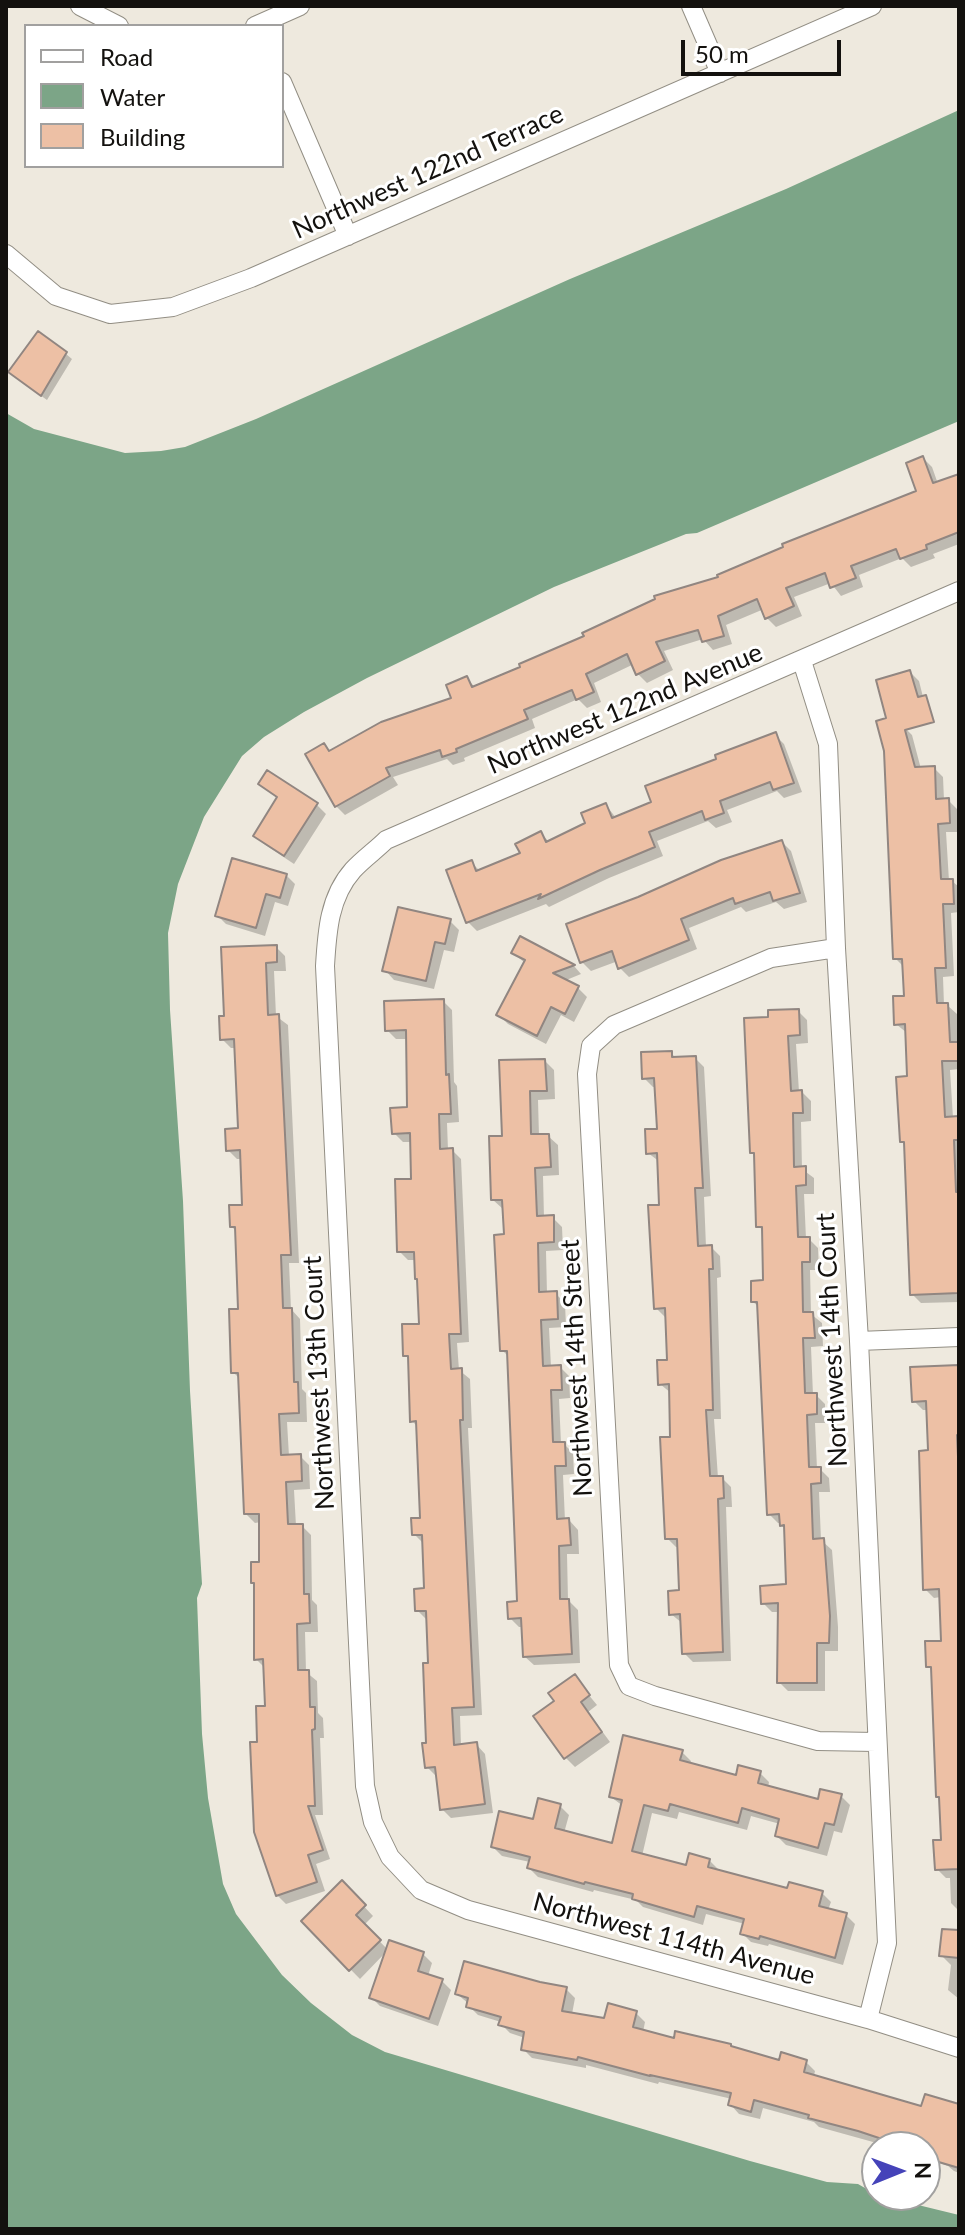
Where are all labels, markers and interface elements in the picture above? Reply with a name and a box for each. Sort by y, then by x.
legend [24,24,284,168]
scale bar [685,24,845,74]
text: 50 m [695,39,749,68]
text: Road [100,42,153,71]
text: Water [100,82,165,111]
street label: Northwest 122nd Terrace [288,98,568,246]
text: Building [100,122,185,151]
street label: Northwest 122nd Avenue [483,637,767,781]
street label: Northwest 14th Court [810,1212,854,1468]
street label: Northwest 14th Street [555,1238,599,1498]
street label: Northwest 13th Court [297,1255,341,1511]
street label: Northwest 114th Avenue [530,1886,818,1992]
north arrow [861,2131,941,2211]
text: N [910,2162,937,2179]

